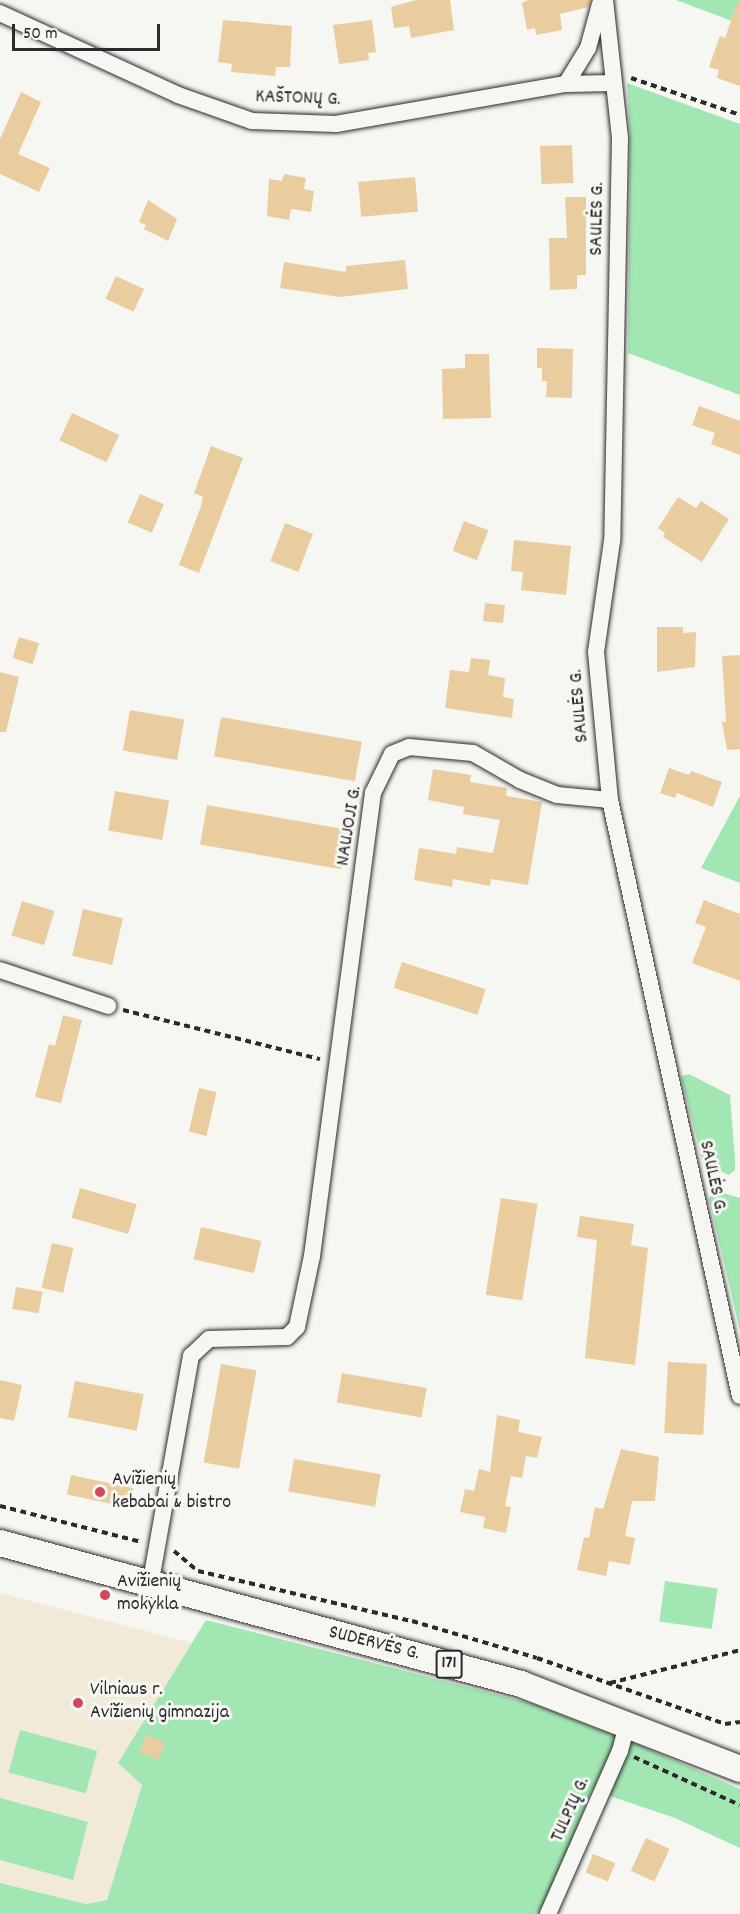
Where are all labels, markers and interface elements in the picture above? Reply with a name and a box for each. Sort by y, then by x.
scale bar [15,12,164,50]
text: 50 m [23,22,58,47]
street label: KAŠTONŲ G. [255,86,341,112]
street label: SAULĖS G. [585,182,611,256]
street label: SAULĖS G. [565,668,595,744]
street label: NAUJOJI G. [332,784,368,868]
street label: SAULĖS G. [693,1139,731,1215]
place label: Avižienių kebabai & bistro [112,1468,231,1515]
marker: Avižienių kebabai & bistro [93,1485,107,1499]
place label: Avižienių mokykla [117,1571,181,1618]
marker: Avižienių mokykla [98,1588,112,1602]
street label: SUDERVĖS G. [326,1621,422,1667]
road number: 171 [436,1649,462,1679]
place label: Vilniaus r. Avižienių gimnazija [90,1679,229,1726]
marker: Vilniaus r. Avižienių gimnazija [71,1696,85,1710]
street label: TULPIŲ G. [546,1774,596,1846]

